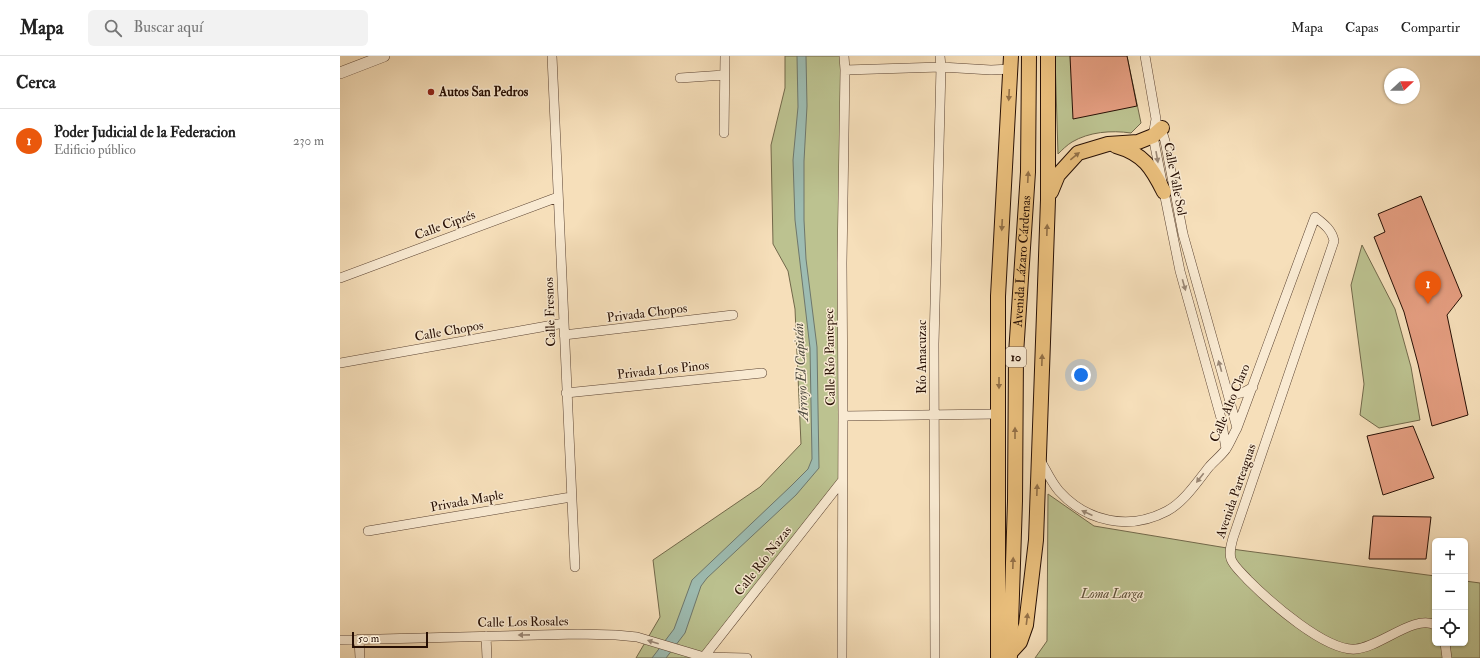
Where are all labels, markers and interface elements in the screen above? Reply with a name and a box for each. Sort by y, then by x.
search box [88,10,368,46]
text: Mapa [20,16,64,40]
icon: search [102,17,124,39]
text: Buscar aquí [134,18,203,37]
text: Mapa [1291,19,1323,36]
text: Capas [1345,19,1379,36]
text: Compartir [1401,19,1460,36]
north arrow [1384,68,1420,104]
text: Cerca [16,72,56,93]
place label: Autos San Pedros [438,84,529,100]
marker: Autos San Pedros [426,87,436,97]
one-way arrow [1006,89,1013,101]
text: Poder Judicial de la Federacion [54,123,236,142]
text: 1 [27,133,31,149]
text: 230 m [293,133,324,149]
street label: Calle Valle Sol [1160,141,1190,218]
text: Edificio público [54,142,136,158]
one-way arrow [1155,151,1161,163]
one-way arrow [1070,152,1081,161]
one-way arrow [1024,171,1031,183]
street label: Avenida Lázaro Cárdenas [1010,194,1034,329]
street label: Calle Ciprés [412,206,478,244]
one-way arrow [999,219,1006,231]
one-way arrow [1043,224,1050,236]
pin: 1 [1415,271,1441,304]
street label: Calle Fresnos [541,276,559,347]
one-way arrow [1181,279,1187,291]
street label: Privada Chopos [606,300,689,327]
street label: Calle Río Pantepec [821,308,840,406]
street label: Calle Chopos [413,317,485,346]
street label: Río Amacuzac [914,320,930,394]
water label: Arroyo El Capitán [790,322,812,424]
road number: 10 [1006,347,1026,367]
one-way arrow [1039,353,1045,366]
street label: Privada Los Pinos [616,357,710,383]
one-way arrow [1217,360,1223,372]
street label: Calle Alto Claro [1206,361,1254,445]
your location [1071,365,1091,385]
one-way arrow [996,377,1002,390]
one-way arrow [1012,426,1018,439]
street label: Avenida Parteaguas [1212,441,1260,541]
one-way arrow [1196,473,1205,484]
one-way arrow [1034,484,1041,496]
street label: Privada Maple [429,487,506,516]
one-way arrow [1081,510,1093,516]
street label: Calle Río Nazas [731,523,796,599]
map controls [1432,538,1468,646]
button: + [1432,538,1468,574]
one-way arrow [1010,556,1016,569]
button: − [1432,574,1468,610]
park label: Loma Larga [1080,586,1143,602]
button: locate [1432,610,1468,646]
street label: Calle Los Rosales [477,613,569,631]
one-way arrow [1024,613,1030,625]
scale bar [352,630,428,649]
text: 50 m [358,632,379,645]
one-way arrow [517,632,530,638]
one-way arrow [647,639,659,645]

